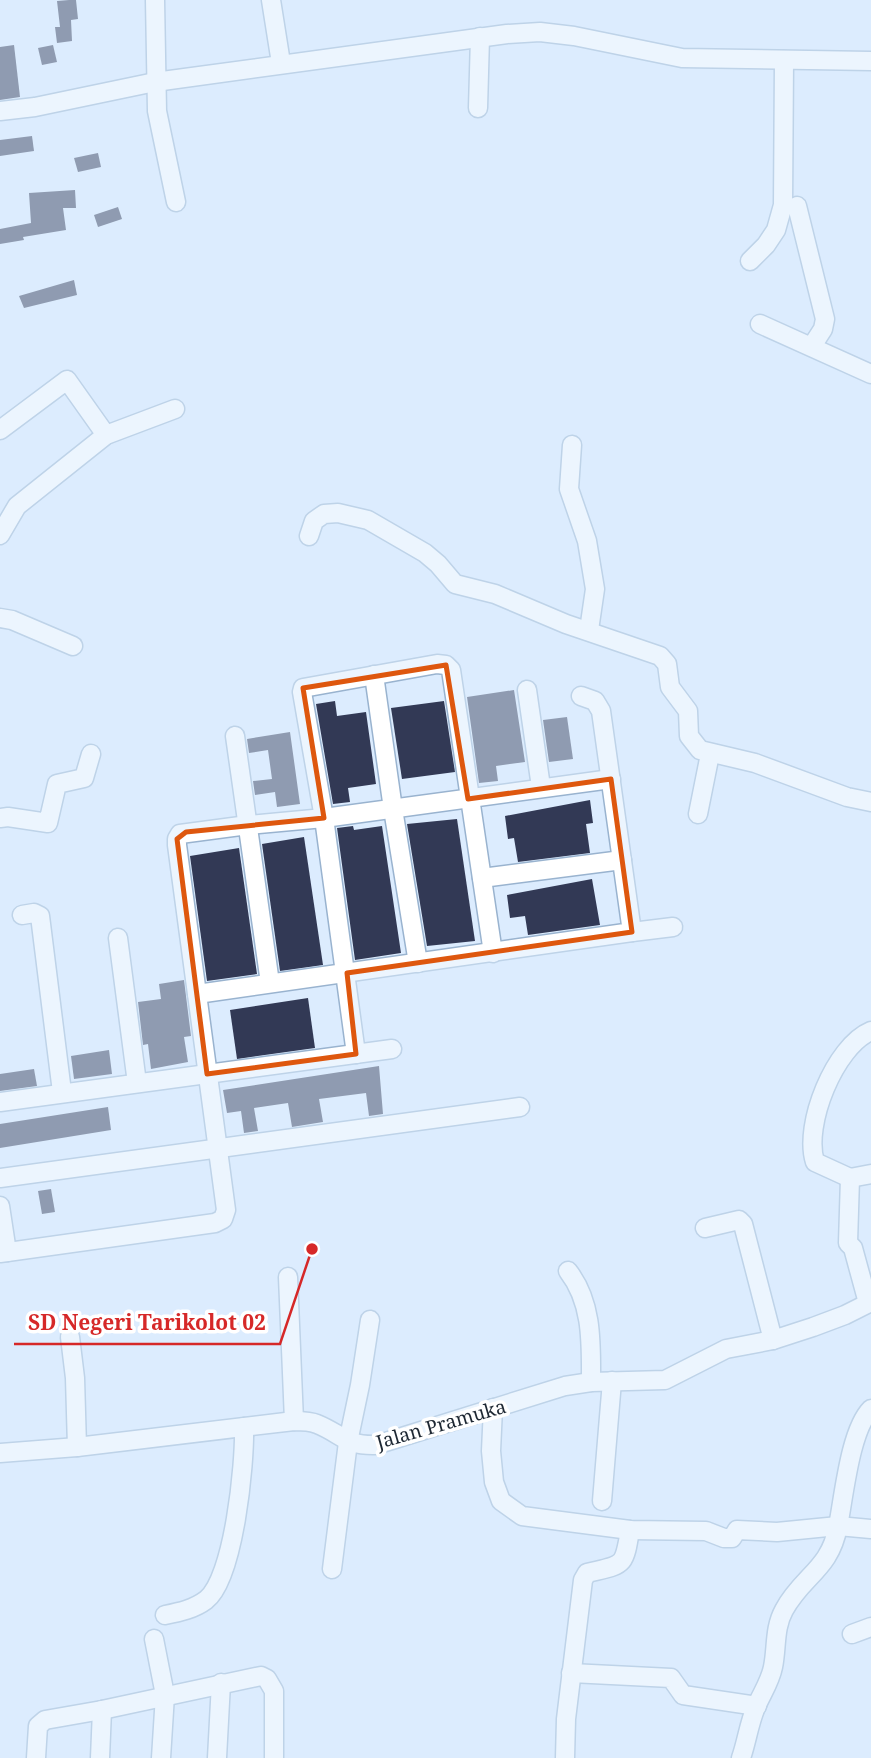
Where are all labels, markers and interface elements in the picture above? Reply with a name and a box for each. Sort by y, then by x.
callout: SD Negeri Tarikolot 02 [14,1302,280,1344]
text: SD Negeri Tarikolot 02 [28,1308,266,1336]
street label: Jalan Pramuka [372,1393,509,1455]

